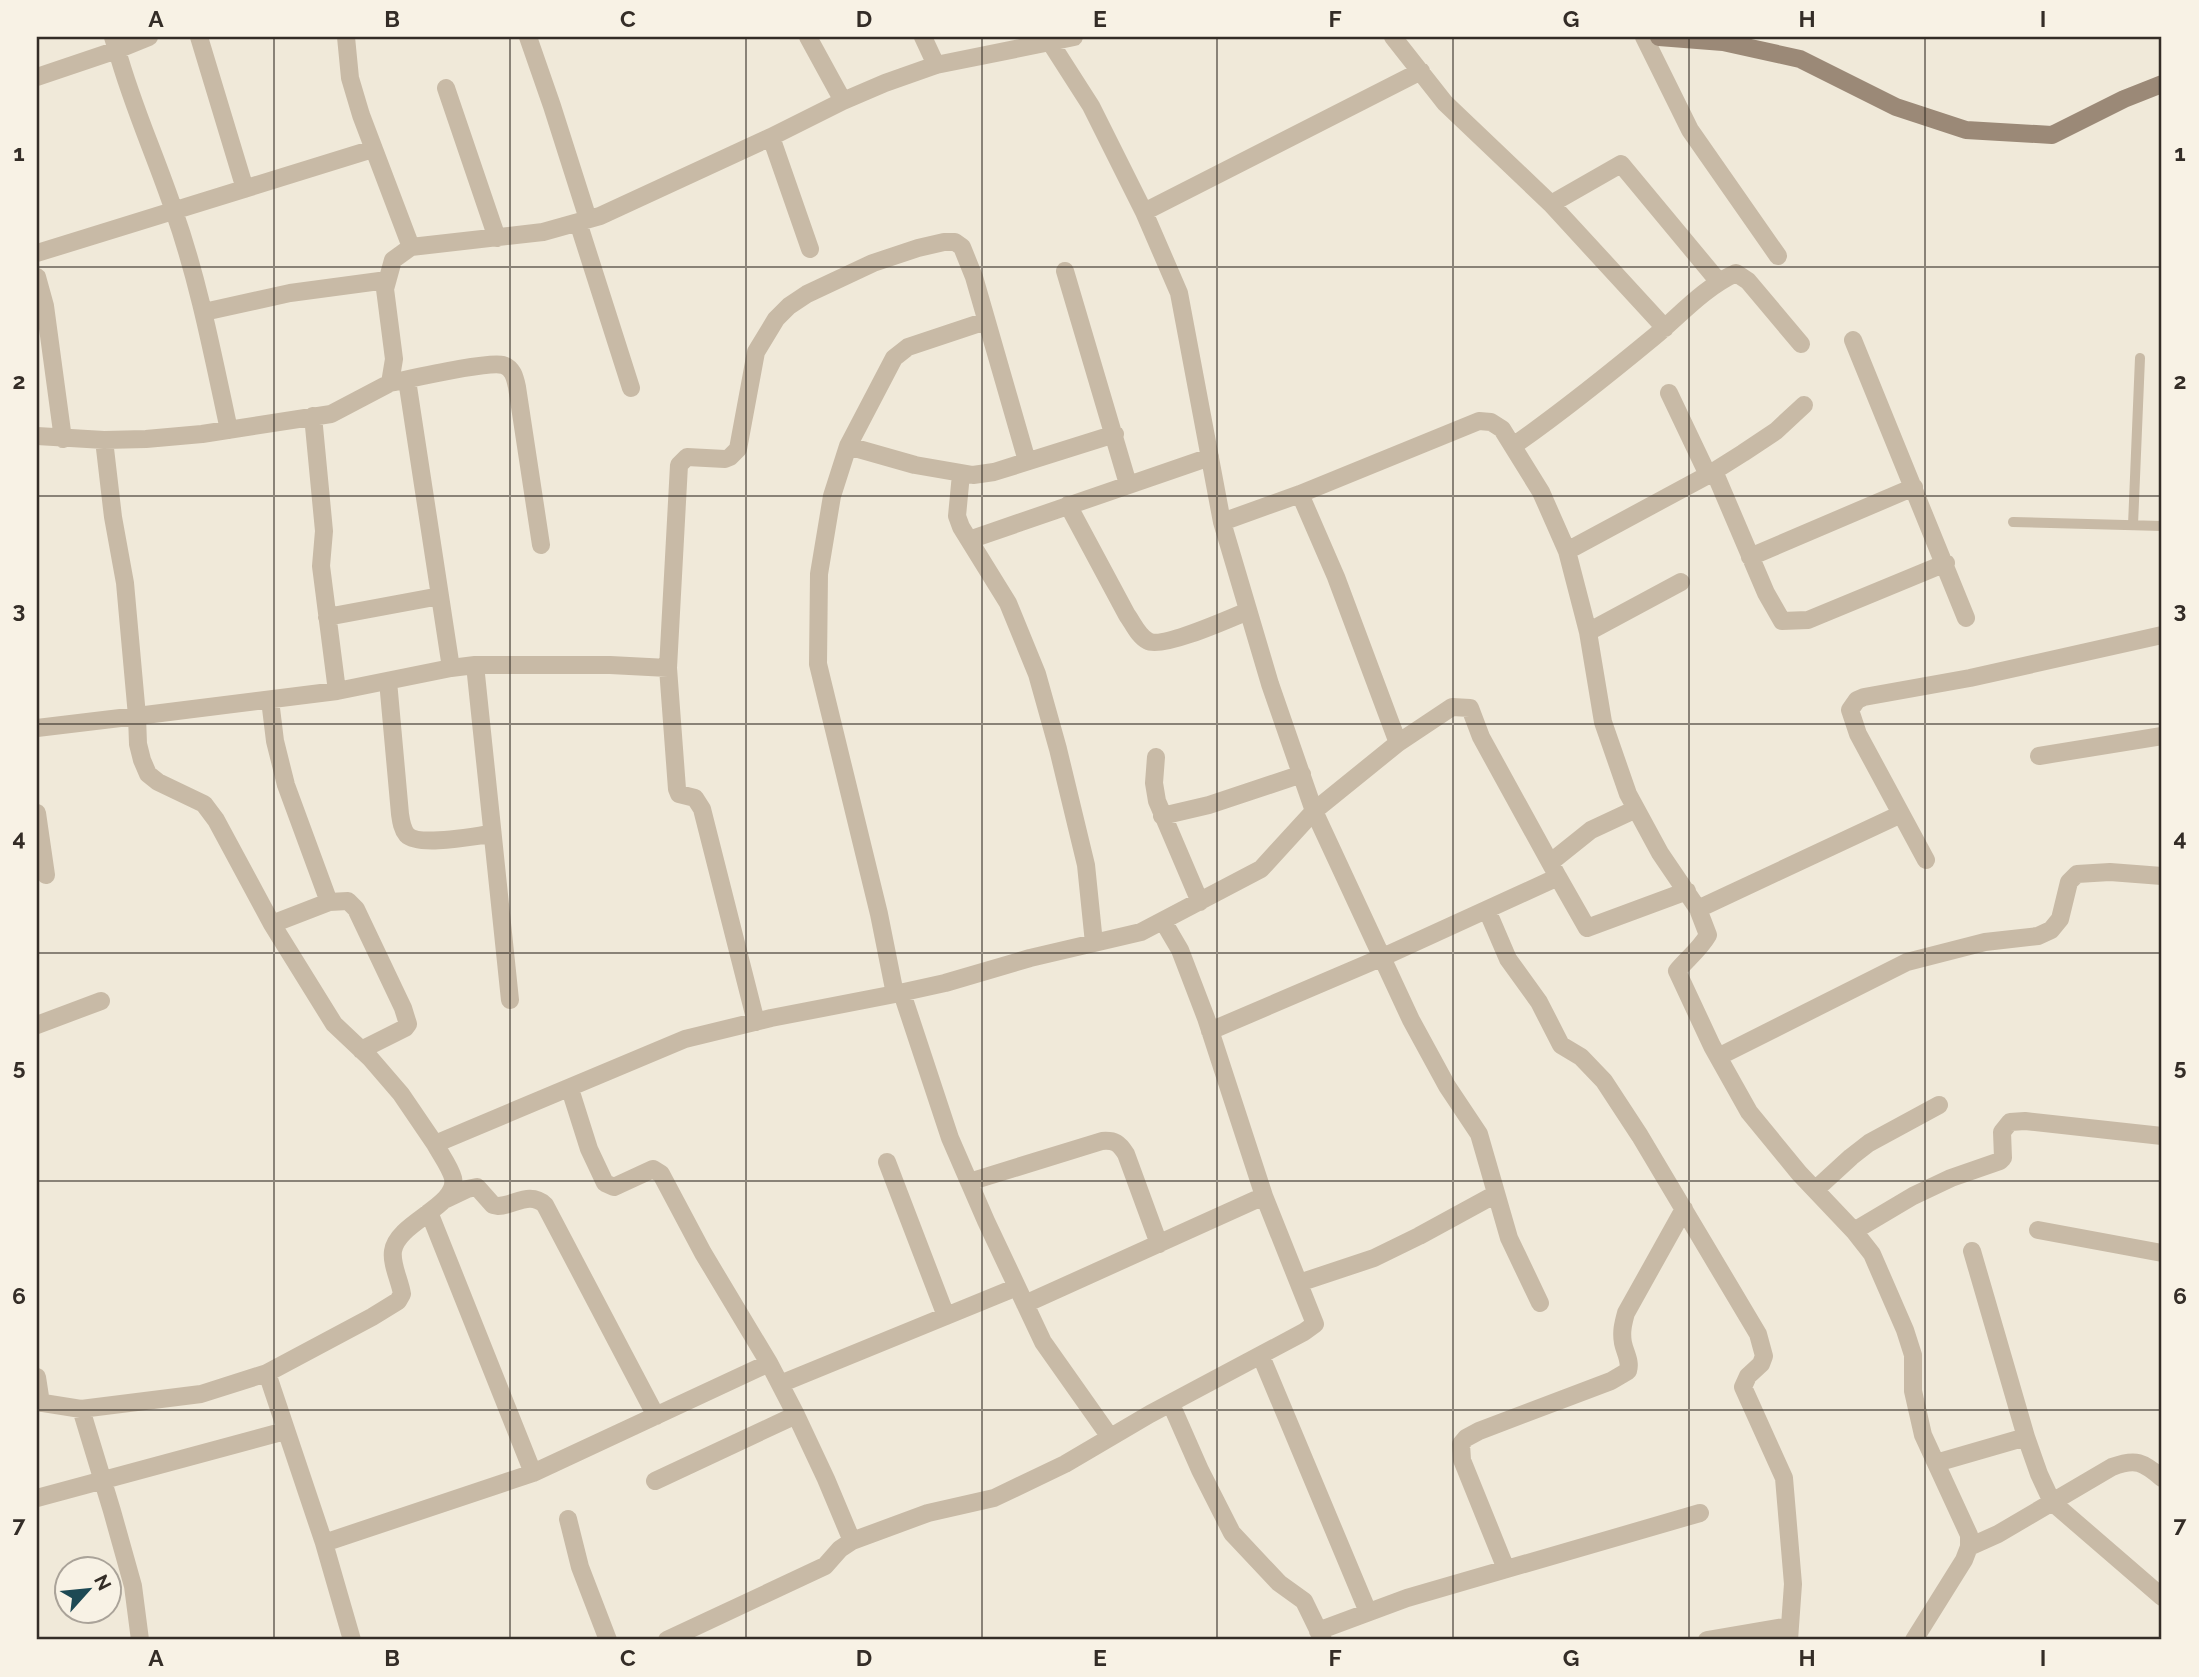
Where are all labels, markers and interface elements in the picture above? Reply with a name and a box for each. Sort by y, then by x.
text: A [148,5,164,32]
text: B [384,5,400,32]
text: C [620,5,636,32]
text: D [856,5,872,32]
text: E [1093,5,1107,32]
text: F [1328,5,1342,32]
text: G [1563,5,1579,32]
text: H [1798,5,1816,32]
text: I [2040,5,2046,32]
text: 1 [13,139,25,166]
text: 1 [2174,139,2186,166]
text: 2 [13,367,25,394]
text: 2 [2174,367,2186,394]
text: 3 [13,596,25,623]
text: 3 [2174,596,2186,623]
text: 4 [12,824,26,851]
text: 4 [2173,824,2187,851]
text: 5 [13,1053,26,1080]
text: 5 [2174,1053,2187,1080]
text: 6 [12,1282,26,1309]
text: 6 [2173,1282,2187,1309]
text: 7 [13,1510,26,1537]
text: 7 [2174,1510,2187,1537]
north arrow [52,1554,122,1624]
text: N [90,1571,116,1594]
text: A [148,1644,164,1671]
text: B [384,1644,400,1671]
text: C [620,1644,636,1671]
text: D [856,1644,872,1671]
text: E [1093,1644,1107,1671]
text: F [1328,1644,1342,1671]
text: G [1563,1644,1579,1671]
text: H [1798,1644,1816,1671]
text: I [2040,1644,2046,1671]

